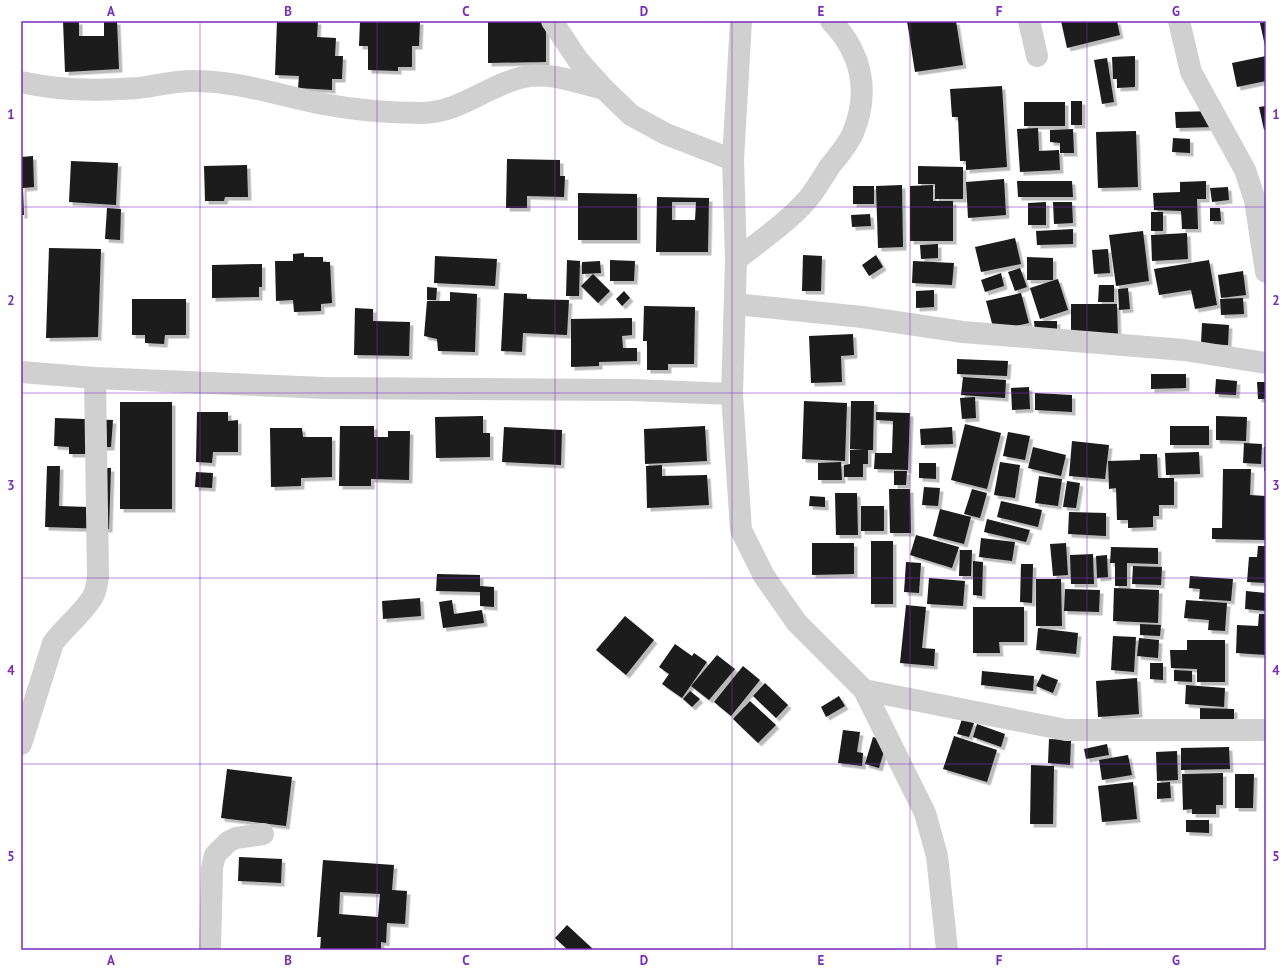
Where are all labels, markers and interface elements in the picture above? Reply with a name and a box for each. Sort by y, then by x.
text: A [107,3,115,20]
text: B [284,3,292,20]
text: C [462,3,470,20]
text: D [640,3,648,20]
text: E [818,3,825,20]
text: F [996,3,1003,20]
text: G [1172,3,1180,20]
text: 1 [7,106,15,123]
text: 1 [1272,106,1280,123]
text: 2 [7,292,15,309]
text: 2 [1272,292,1280,309]
text: 3 [7,477,15,494]
text: 3 [1272,477,1280,494]
text: 4 [7,662,15,679]
text: 4 [1272,662,1280,679]
text: 5 [7,848,15,865]
text: 5 [1272,848,1280,865]
text: A [107,952,115,969]
text: B [284,952,292,969]
text: C [462,952,470,969]
text: D [640,952,648,969]
text: E [818,952,825,969]
text: F [996,952,1003,969]
text: G [1172,952,1180,969]

